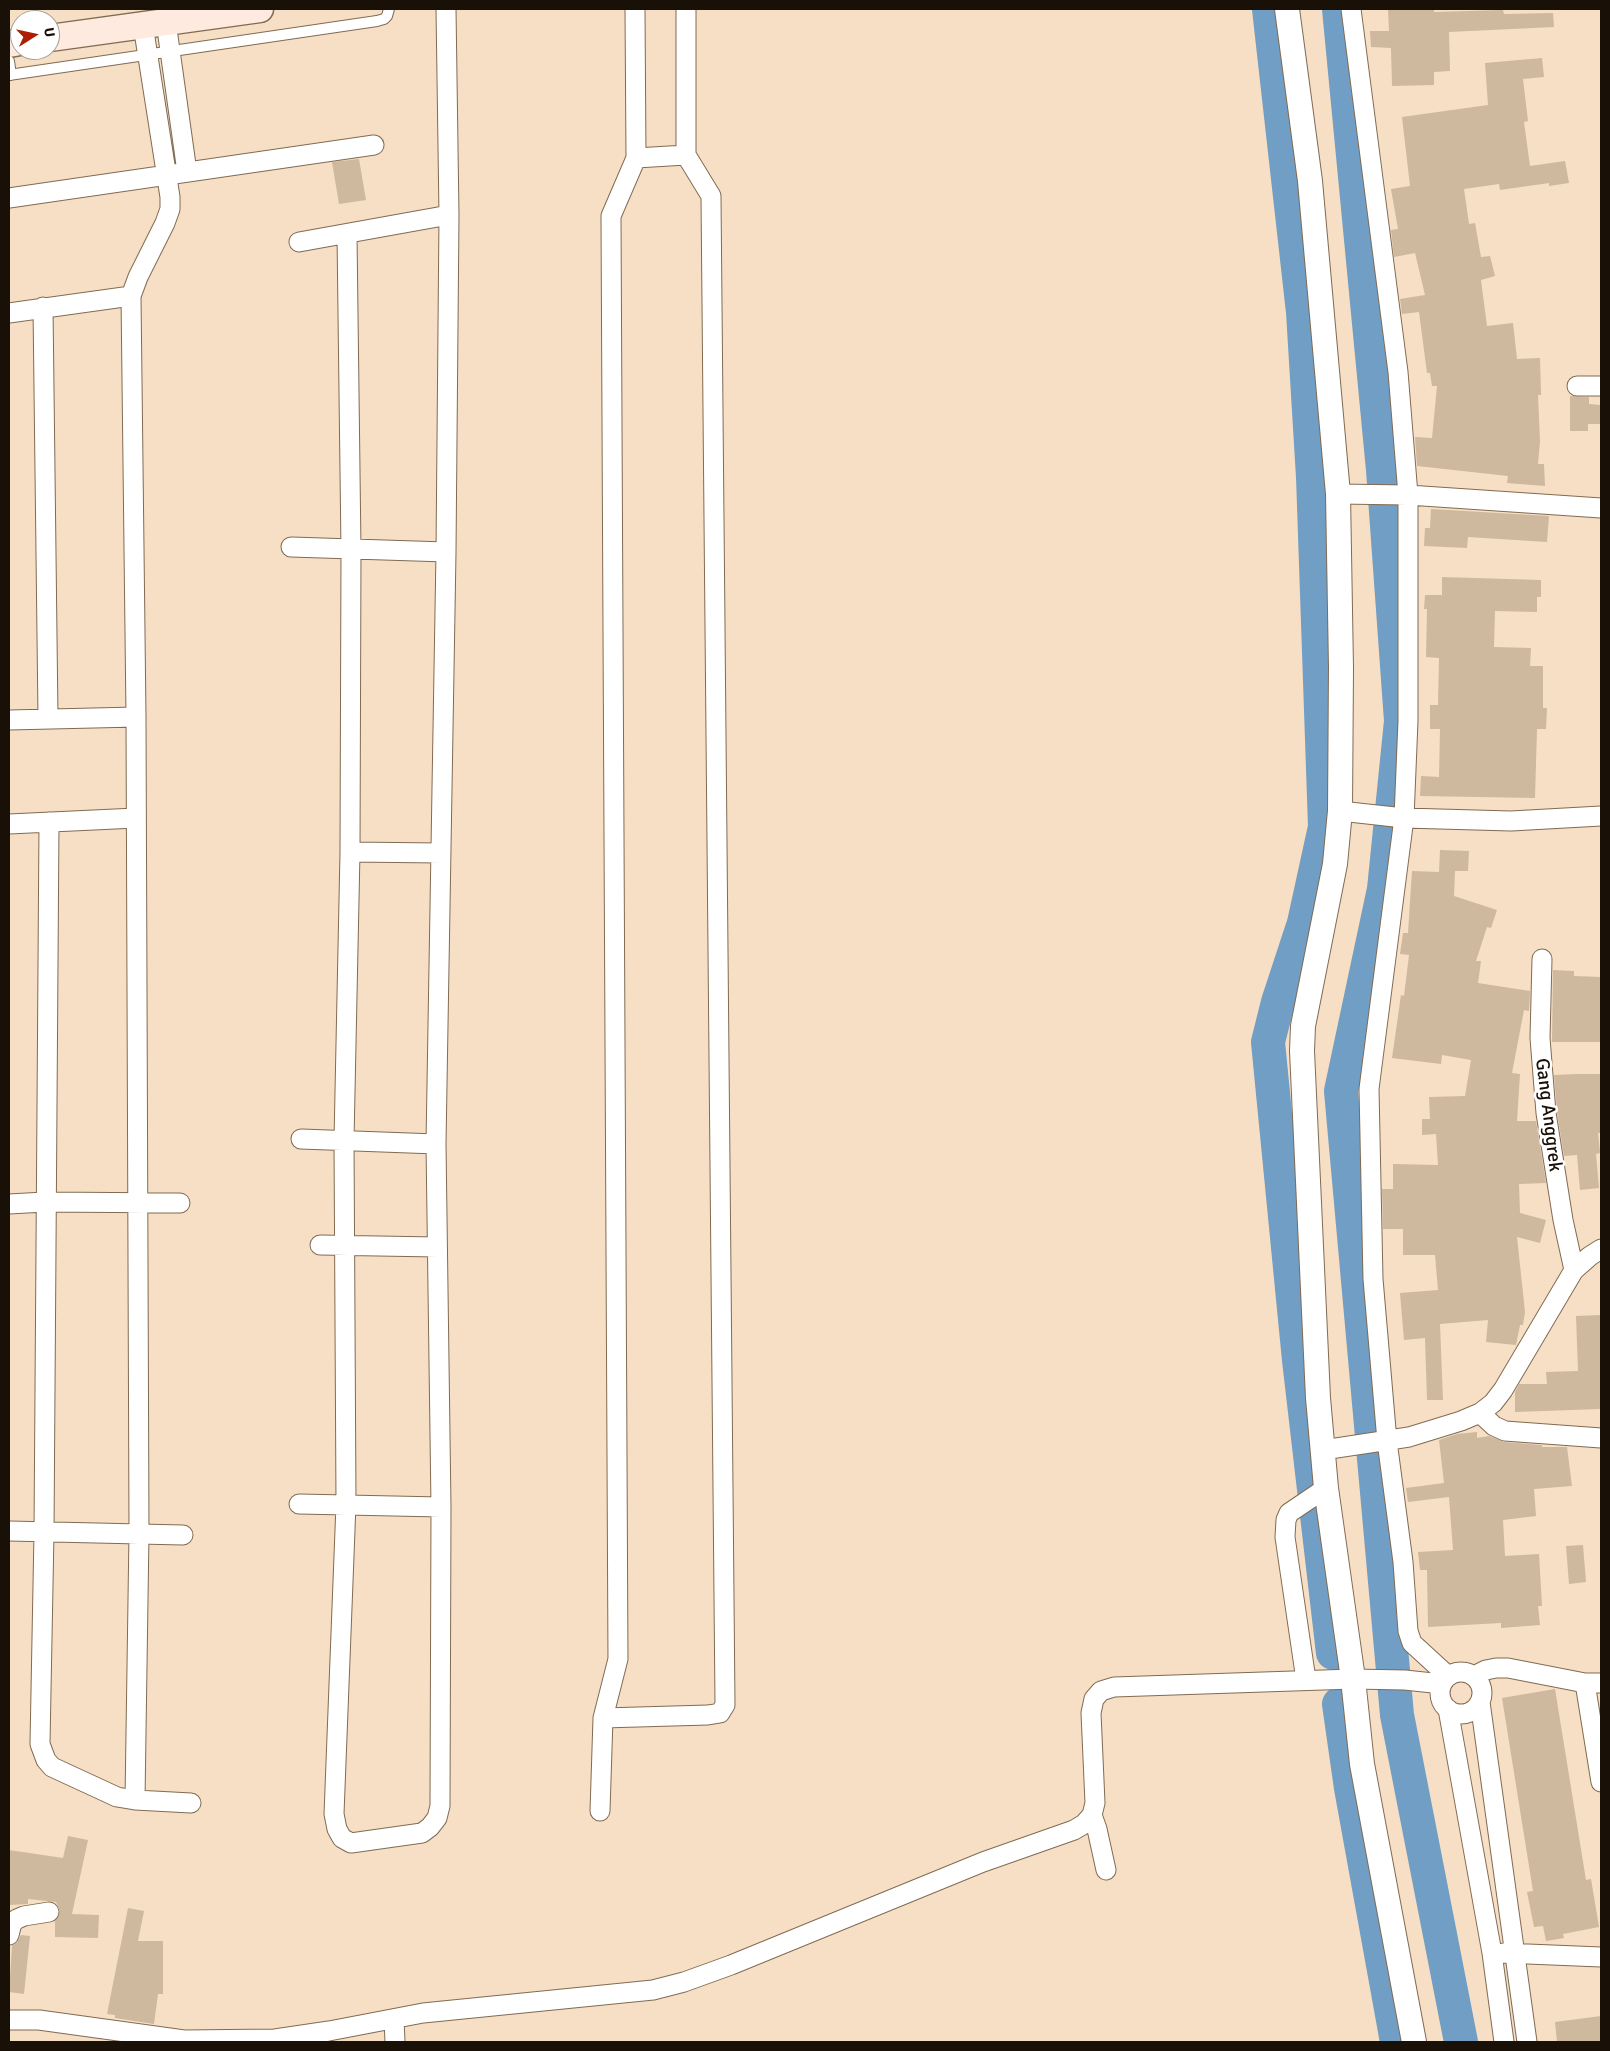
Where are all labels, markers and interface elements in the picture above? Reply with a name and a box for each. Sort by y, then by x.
north arrow [10,10,60,60]
text: U [40,26,58,39]
street label: Gang Anggrek [1530,1057,1566,1173]

